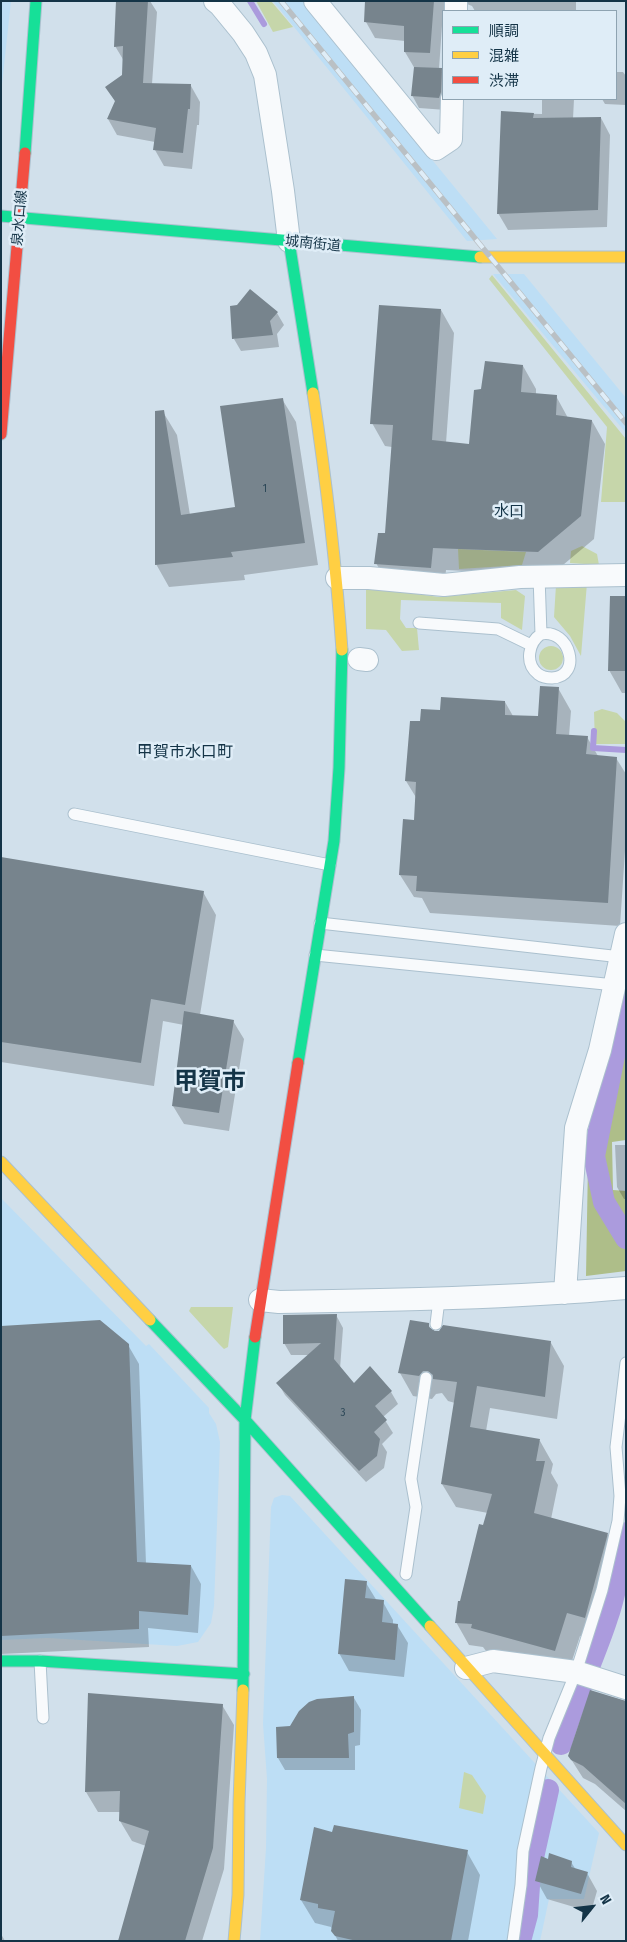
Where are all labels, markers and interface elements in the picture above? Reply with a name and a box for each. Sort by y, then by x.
legend [442,10,617,100]
text: 順調 [489,22,519,40]
text: 混雑 [489,47,519,65]
text: 渋滞 [489,72,519,90]
street label: 泉水口線 [9,189,31,247]
street label: 城南街道 [284,233,342,255]
house number: 1 [263,482,267,496]
district label: 水口 [494,503,524,521]
district label: 甲賀市水口町 [137,743,233,763]
district label: 甲賀市 [174,1068,246,1096]
house number: 3 [341,1406,345,1420]
north arrow [567,1882,617,1932]
text: N [596,1892,615,1907]

